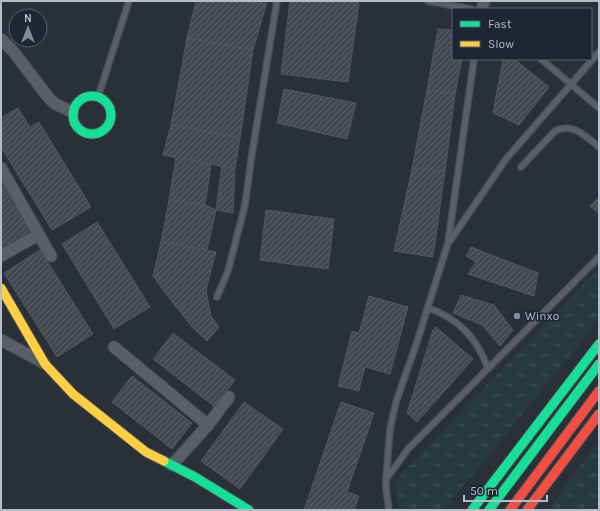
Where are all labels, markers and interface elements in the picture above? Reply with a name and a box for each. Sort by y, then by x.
north arrow [8,8,48,48]
legend [452,8,592,60]
text: N [24,12,32,25]
text: Fast [488,17,512,31]
text: Slow [488,37,514,51]
place label: Winxo [525,309,559,323]
marker: Winxo [512,311,522,321]
scale bar [464,477,547,503]
text: 50 m [470,484,498,498]

